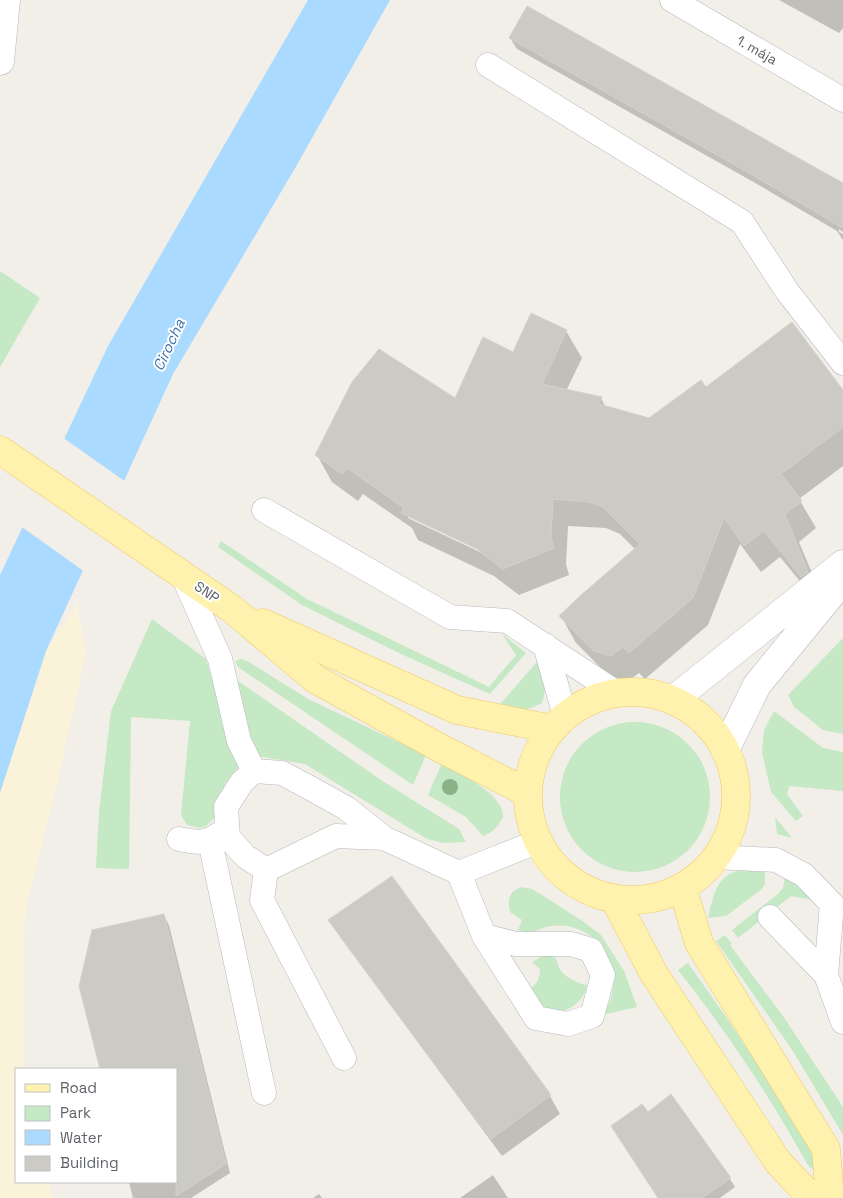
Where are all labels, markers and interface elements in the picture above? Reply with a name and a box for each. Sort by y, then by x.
street label: 1. mája [733,31,781,69]
water label: Cirocha [148,316,189,374]
street label: SNP [191,577,223,607]
legend [15,1068,178,1183]
text: Road [60,1078,97,1097]
text: Park [60,1103,91,1122]
text: Water [60,1128,103,1147]
text: Building [60,1153,119,1172]

